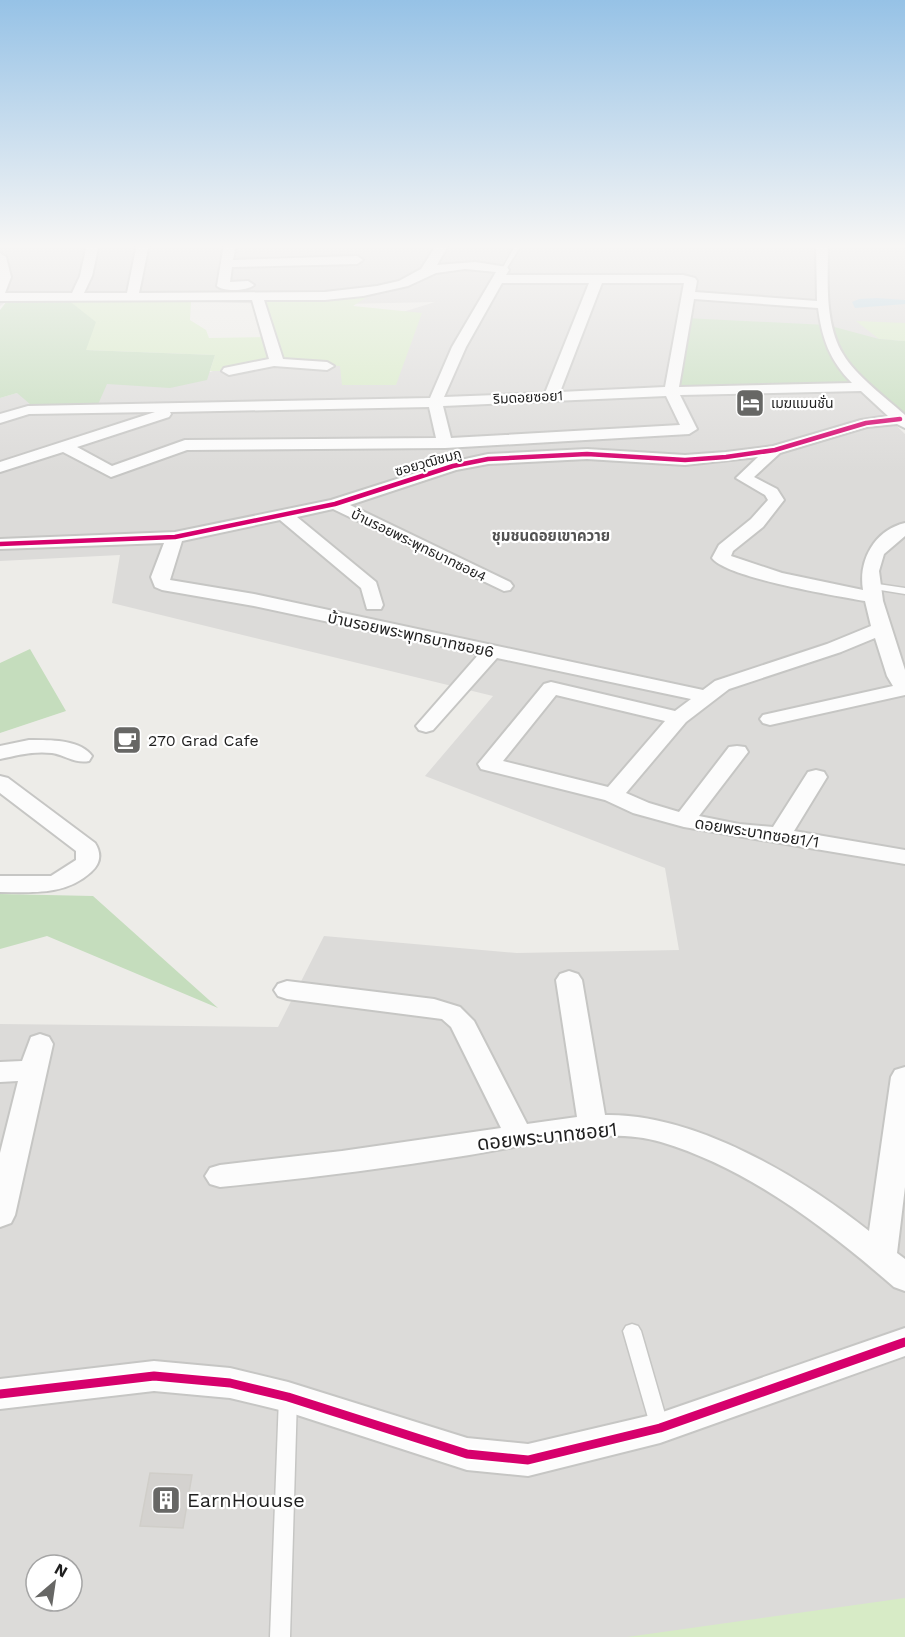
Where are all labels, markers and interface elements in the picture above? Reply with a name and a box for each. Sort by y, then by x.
street label: ริมดอยซอย1 [492,387,563,407]
hotel icon: เมฆแมนชั่น [734,387,766,419]
place label: เมฆแมนชั่น [771,394,834,411]
street label: ซอยวุฒิชมภู [393,445,463,480]
street label: บ้านรอยพระพุทธบาทซอย4 [348,505,489,586]
district label: ชุมชนดอยเขาควาย [492,527,610,545]
street label: บ้านรอยพระพุทธบาทซอย6 [326,608,496,661]
cafe icon: 270 Grad Cafe [111,724,143,756]
place label: 270 Grad Cafe [148,731,259,750]
street label: ดอยพระบาทซอย1/1 [693,813,821,852]
street label: ดอยพระบาทซอย1 [476,1117,618,1155]
building icon: EarnHouuse [150,1484,182,1516]
place label: EarnHouuse [187,1488,305,1512]
north arrow [24,1553,84,1613]
text: N [51,1559,71,1582]

